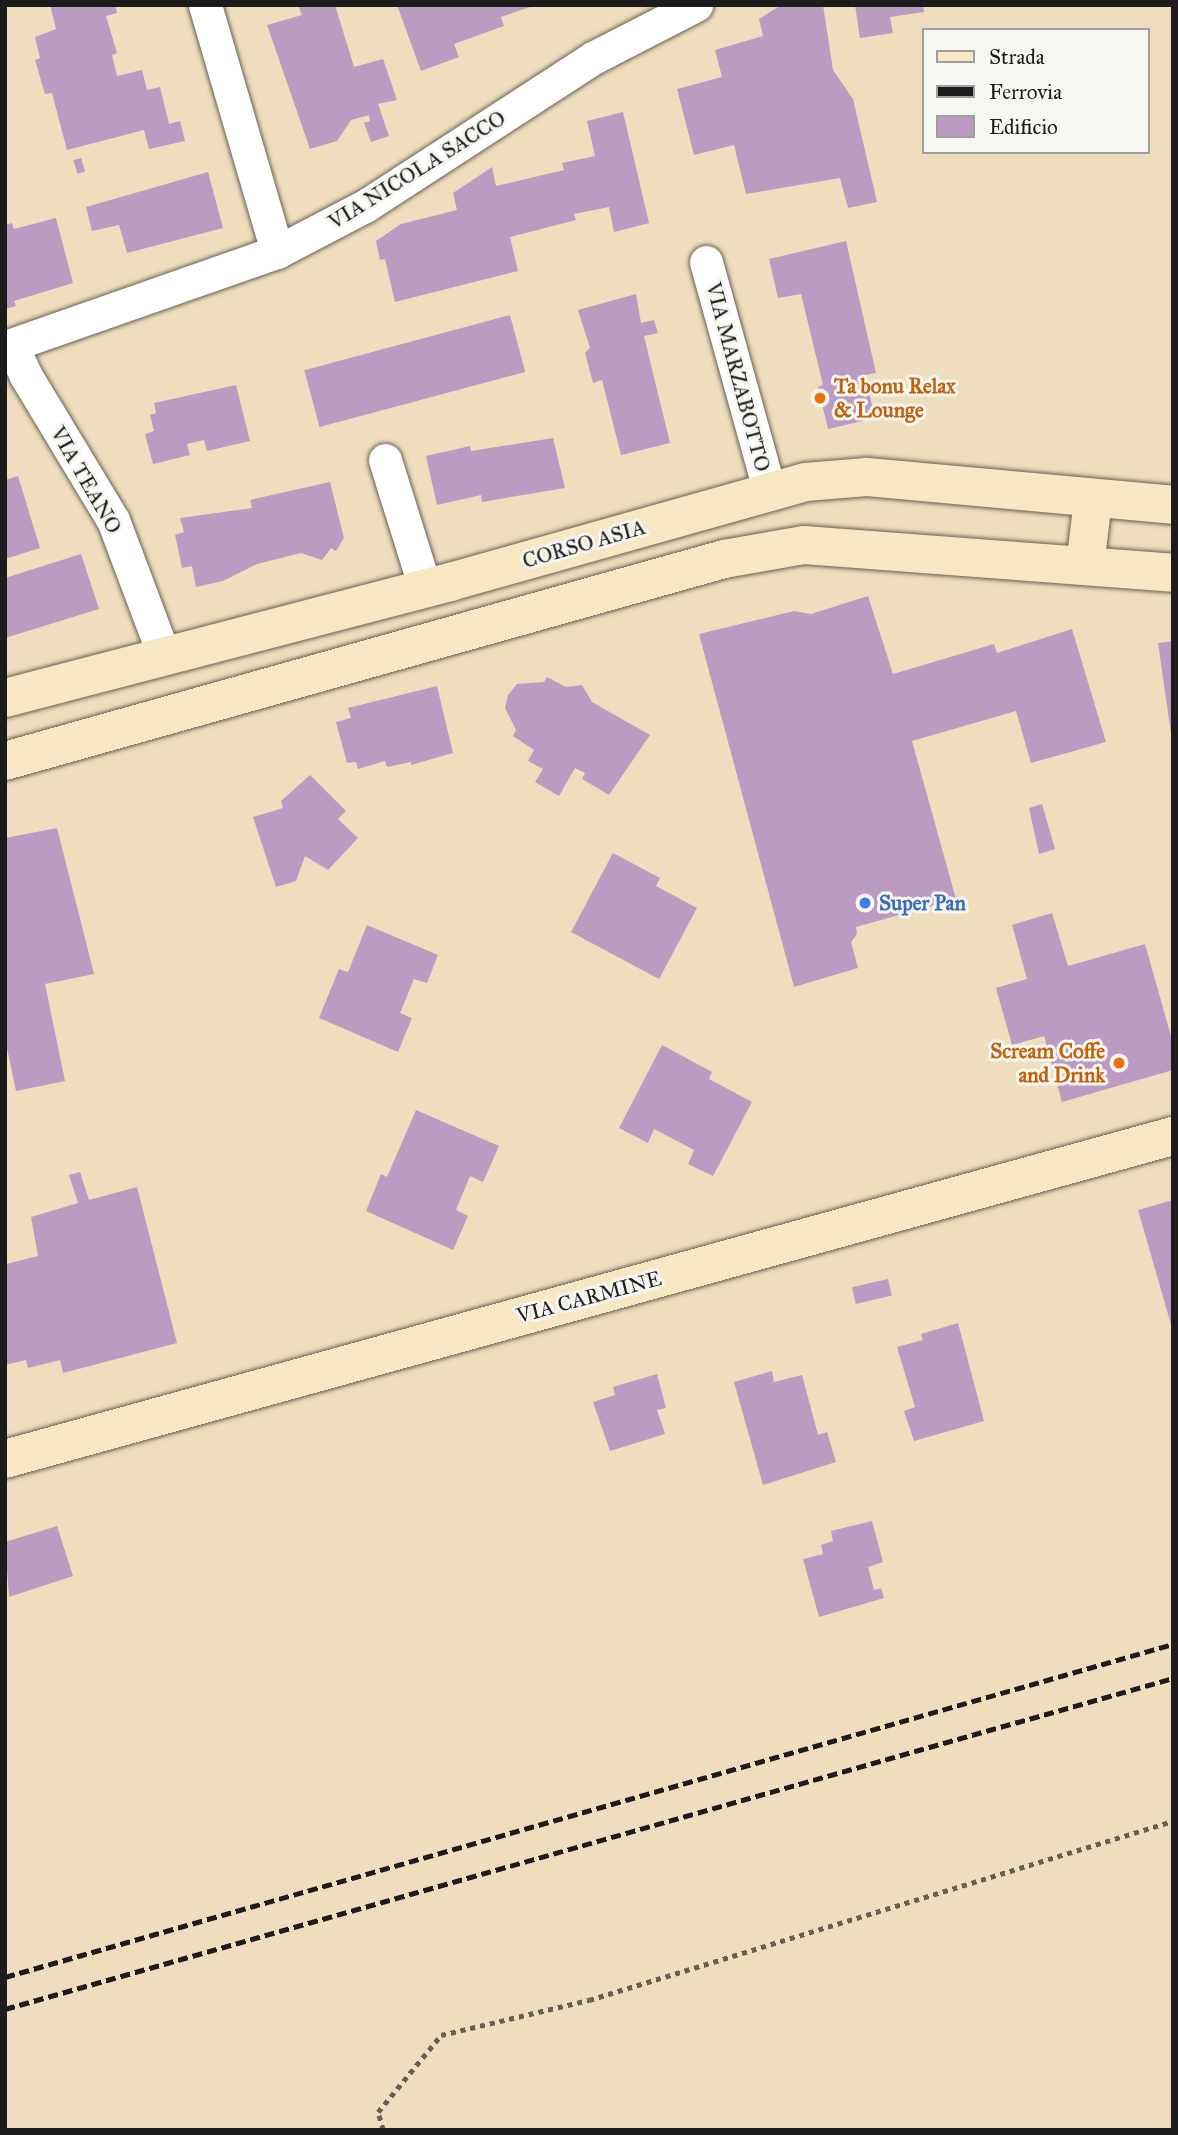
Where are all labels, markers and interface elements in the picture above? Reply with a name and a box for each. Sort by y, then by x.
legend [922,28,1150,154]
text: Strada [989,44,1045,70]
text: Ferrovia [989,79,1062,105]
street label: VIA NICOLA SACCO [324,105,510,235]
text: Edificio [989,114,1058,140]
street label: VIA MARZABOTTO [701,280,775,474]
place label: Ta bonu Relax & Lounge [834,373,956,423]
marker: Ta bonu Relax & Lounge [812,390,828,406]
street label: VIA TEANO [45,422,127,538]
street label: CORSO ASIA [520,514,648,574]
place label: Super Pan [879,890,966,916]
marker: Super Pan [857,895,873,911]
place label: Scream Coffe and Drink [990,1038,1105,1088]
marker: Scream Coffe and Drink [1111,1055,1127,1071]
street label: VIA CARMINE [514,1266,664,1328]

